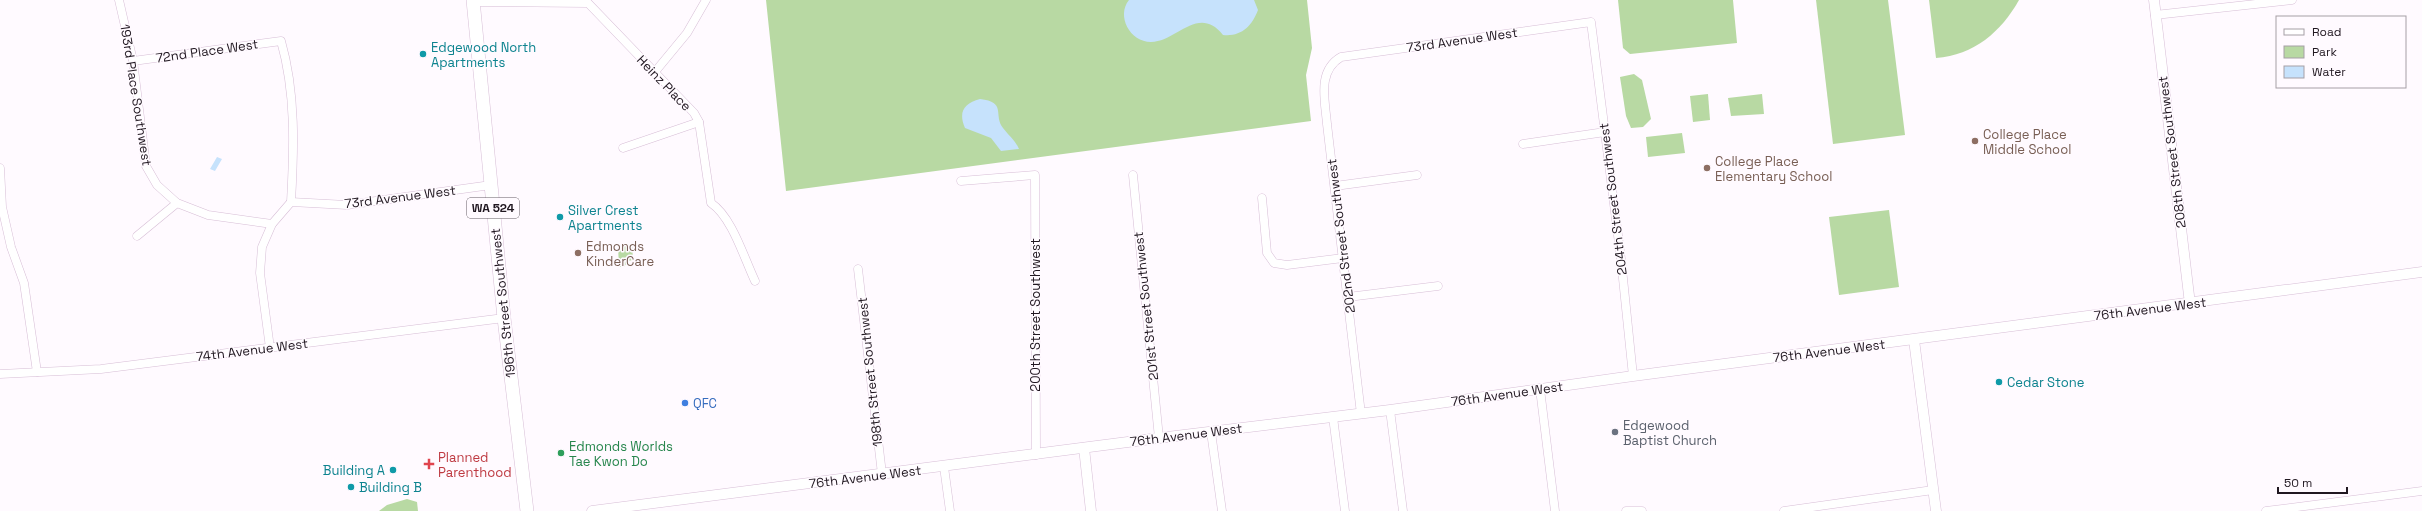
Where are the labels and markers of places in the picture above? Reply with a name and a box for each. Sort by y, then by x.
place label: Edgewood North Apartments [431,39,536,71]
marker: Edgewood North Apartments [418,49,428,59]
place label: College Place Middle School [1983,126,2071,158]
marker: College Place Middle School [1970,136,1980,146]
place label: College Place Elementary School [1715,153,1832,185]
marker: College Place Elementary School [1702,163,1712,173]
place label: Silver Crest Apartments [568,202,643,234]
marker: Silver Crest Apartments [555,212,565,222]
place label: Edmonds KinderCare [586,238,654,270]
marker: Edmonds KinderCare [573,248,583,258]
place label: Cedar Stone [2007,374,2085,391]
marker: Cedar Stone [1994,377,2004,387]
place label: QFC [693,395,717,412]
marker: QFC [680,398,690,408]
place label: Edgewood Baptist Church [1623,417,1717,449]
marker: Edgewood Baptist Church [1610,427,1620,437]
place label: Edmonds Worlds Tae Kwon Do [569,438,673,470]
marker: Edmonds Worlds Tae Kwon Do [556,448,566,458]
place label: Planned Parenthood [438,449,512,481]
marker: Planned Parenthood [423,458,435,470]
place label: Building A [323,462,385,479]
marker: Building A [388,465,398,475]
place label: Building B [359,479,422,496]
marker: Building B [346,482,356,492]

